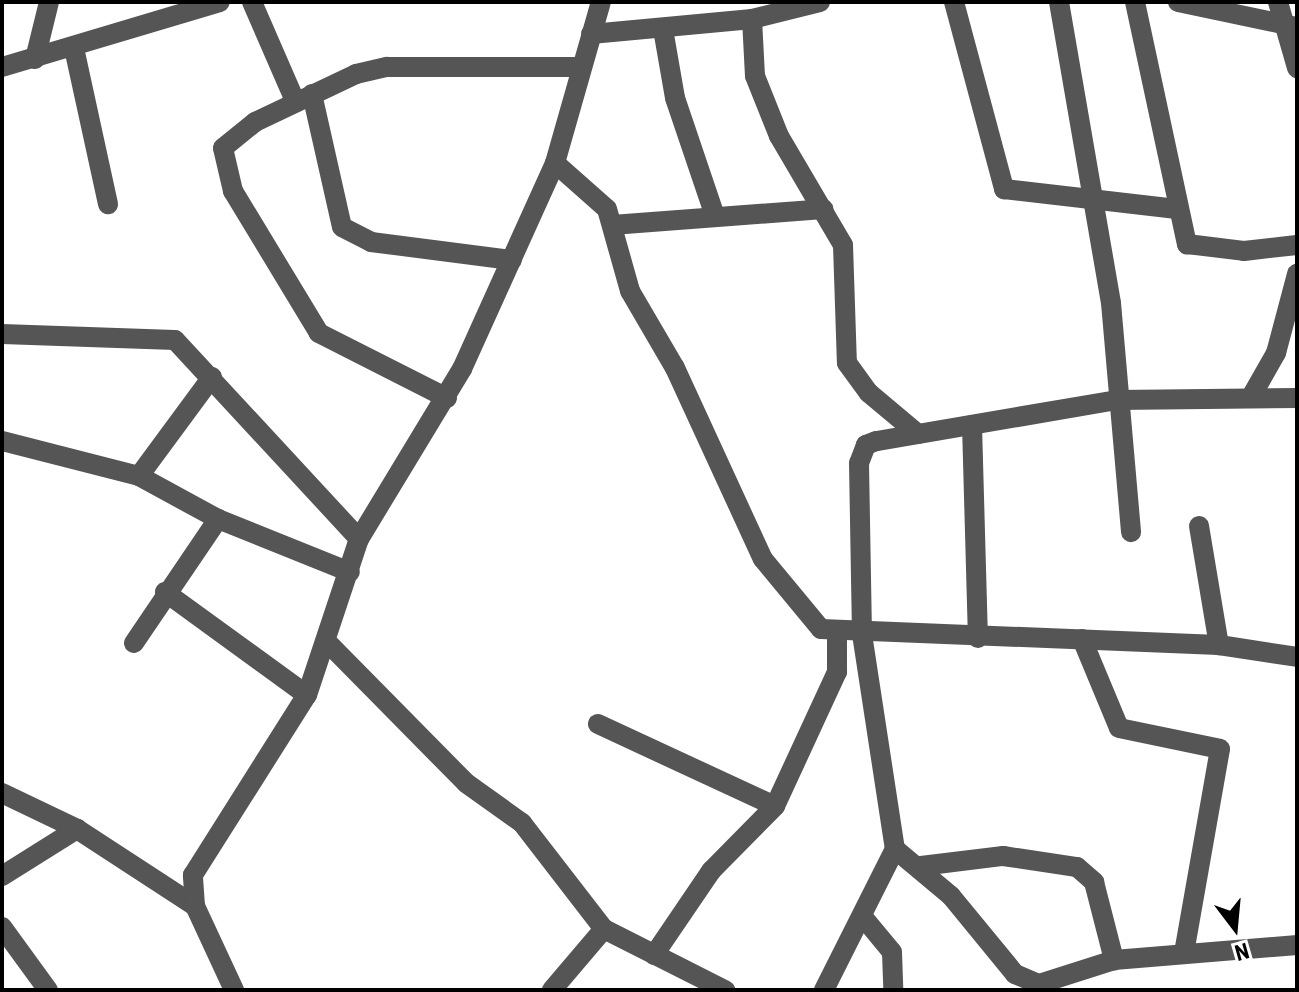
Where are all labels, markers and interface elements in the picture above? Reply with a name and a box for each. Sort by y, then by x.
north arrow [1195,888,1275,968]
text: N [1232,938,1252,965]

